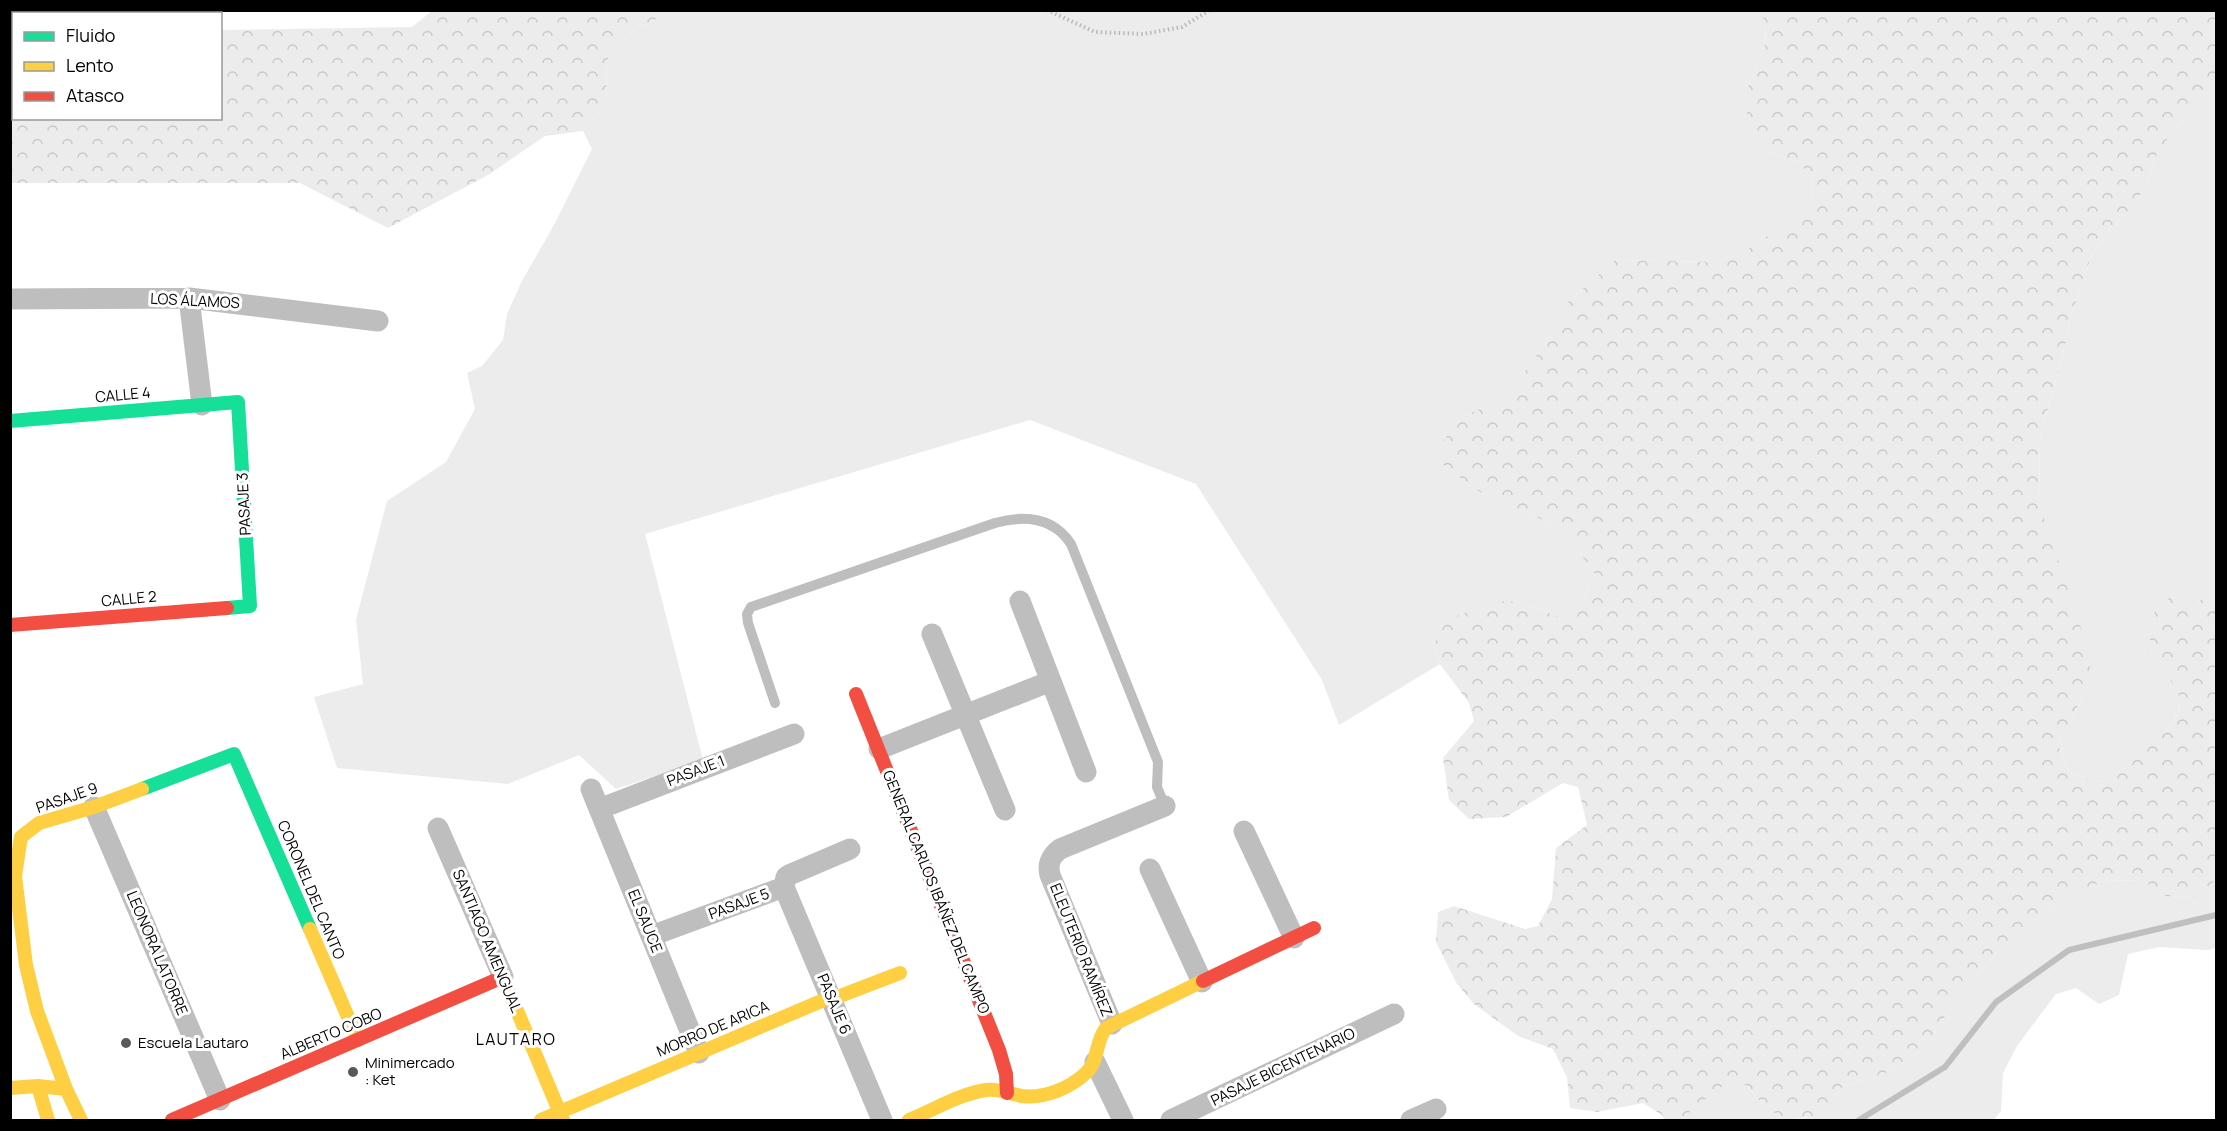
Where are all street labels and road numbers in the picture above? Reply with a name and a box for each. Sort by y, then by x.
street label: LOS ÁLAMOS [150,288,240,313]
street label: CALLE 4 [94,382,152,407]
street label: PASAJE 3 [231,472,256,536]
street label: CALLE 2 [100,586,157,611]
street label: PASAJE 1 [664,750,728,791]
street label: GENERAL CARLOS IBÁÑEZ DEL CAMPO [878,767,995,1017]
street label: PASAJE 9 [33,777,101,818]
street label: CORONEL DEL CANTO [273,817,350,963]
street label: SANTIAGO AMENGUAL [448,866,527,1016]
street label: ELEUTERIO RAMÍREZ [1045,880,1118,1020]
street label: PASAJE 5 [705,883,772,924]
street label: EL SAUCE [623,886,668,956]
street label: LEONORA LATORRE [122,887,193,1018]
street label: PASAJE 6 [812,970,857,1037]
street label: MORRO DE ARICA [653,995,773,1062]
street label: ALBERTO COBO [277,1003,385,1064]
street label: PASAJE BICENTENARIO [1207,1022,1359,1111]

